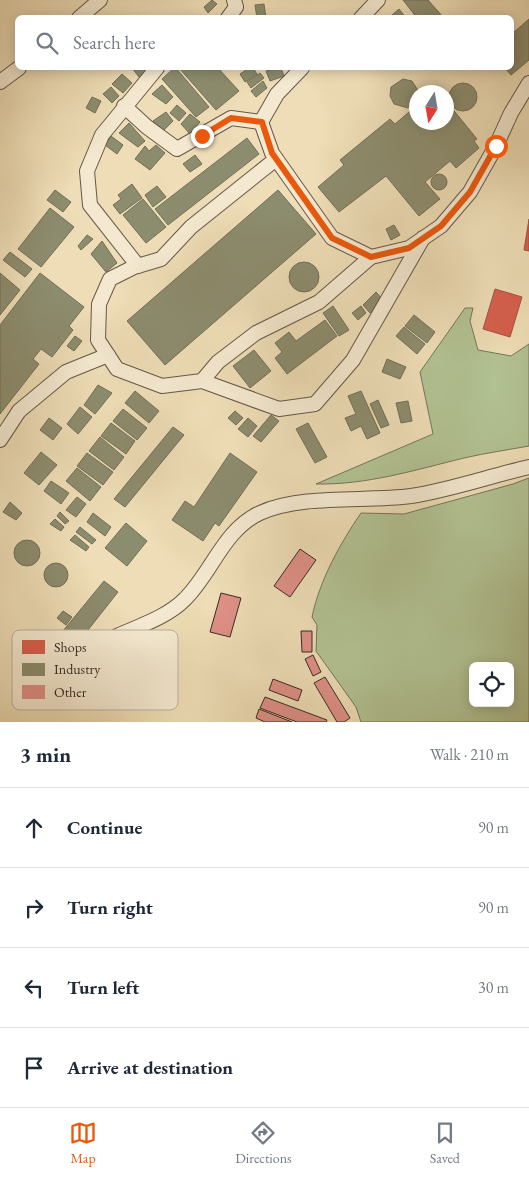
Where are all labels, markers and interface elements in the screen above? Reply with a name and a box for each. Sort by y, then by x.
search box [15,15,514,70]
icon: search [33,29,61,57]
text: Search here [73,30,155,55]
north arrow [409,85,454,130]
route end [191,125,214,148]
route start [485,135,508,158]
legend [12,630,178,710]
text: Shops [54,638,87,656]
text: Industry [54,660,101,678]
map controls [469,662,514,707]
button: locate [469,662,514,707]
text: Other [54,683,87,701]
text: 3 min [20,741,71,768]
text: Walk · 210 m [430,744,509,765]
icon: ahead [20,814,48,842]
text: Continue [67,815,142,840]
text: 90 m [478,817,509,838]
icon: right [20,894,48,922]
text: Turn right [67,895,153,920]
text: 90 m [478,897,509,918]
icon: left [20,974,48,1002]
text: Turn left [67,975,139,1000]
text: 30 m [478,977,509,998]
icon: arrive [20,1054,48,1082]
text: Arrive at destination [67,1055,233,1080]
tab: Map [69,1119,97,1167]
tab: Directions [235,1119,292,1167]
tab: Saved [430,1119,460,1167]

